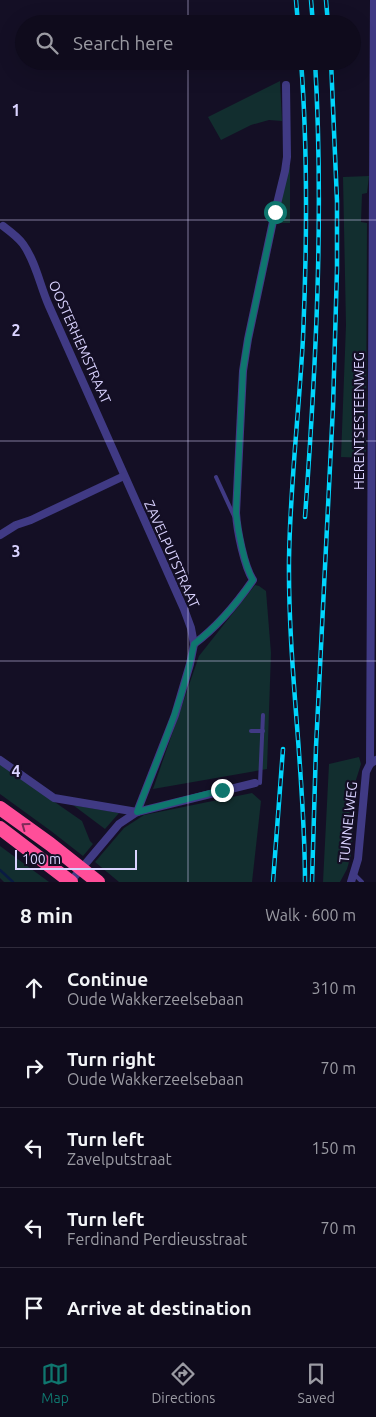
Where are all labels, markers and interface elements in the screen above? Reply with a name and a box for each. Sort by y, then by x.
search box [15,15,361,70]
icon: search [33,29,61,57]
text: Search here [73,32,173,54]
text: 1 [11,101,21,119]
route start [264,201,287,224]
street label: OOSTERHEMSTRAAT [46,278,114,406]
text: 2 [11,321,21,339]
street label: HERENTSESTEENWEG [351,352,367,490]
street label: ZAVELPUTSTRAAT [141,498,203,610]
text: 3 [11,542,21,560]
text: 4 [11,762,21,780]
route end [211,779,234,802]
street label: TUNNELWEG [336,781,360,863]
one-way arrow [21,823,31,832]
scale bar [15,847,138,870]
text: 100 m [22,851,61,867]
text: 8 min [20,903,73,927]
text: Walk · 600 m [265,906,356,924]
text: Continue [67,968,148,990]
icon: ahead [20,974,48,1002]
text: 310 m [311,979,356,997]
text: Oude Wakkerzeelsebaan [67,990,244,1008]
text: Turn right [67,1048,155,1070]
icon: right [20,1054,48,1082]
text: 70 m [320,1059,356,1077]
text: Oude Wakkerzeelsebaan [67,1070,244,1088]
text: Turn left [67,1128,145,1150]
icon: left [20,1134,48,1162]
text: 150 m [311,1139,356,1157]
text: Zavelputstraat [67,1150,172,1168]
text: Turn left [67,1208,145,1230]
icon: left [20,1214,48,1242]
text: 70 m [320,1219,356,1237]
text: Ferdinand Perdieusstraat [67,1230,247,1248]
icon: arrive [20,1294,48,1322]
text: Arrive at destination [67,1297,252,1319]
tab: Map [41,1360,69,1406]
tab: Directions [151,1360,215,1406]
tab: Saved [298,1360,335,1406]

